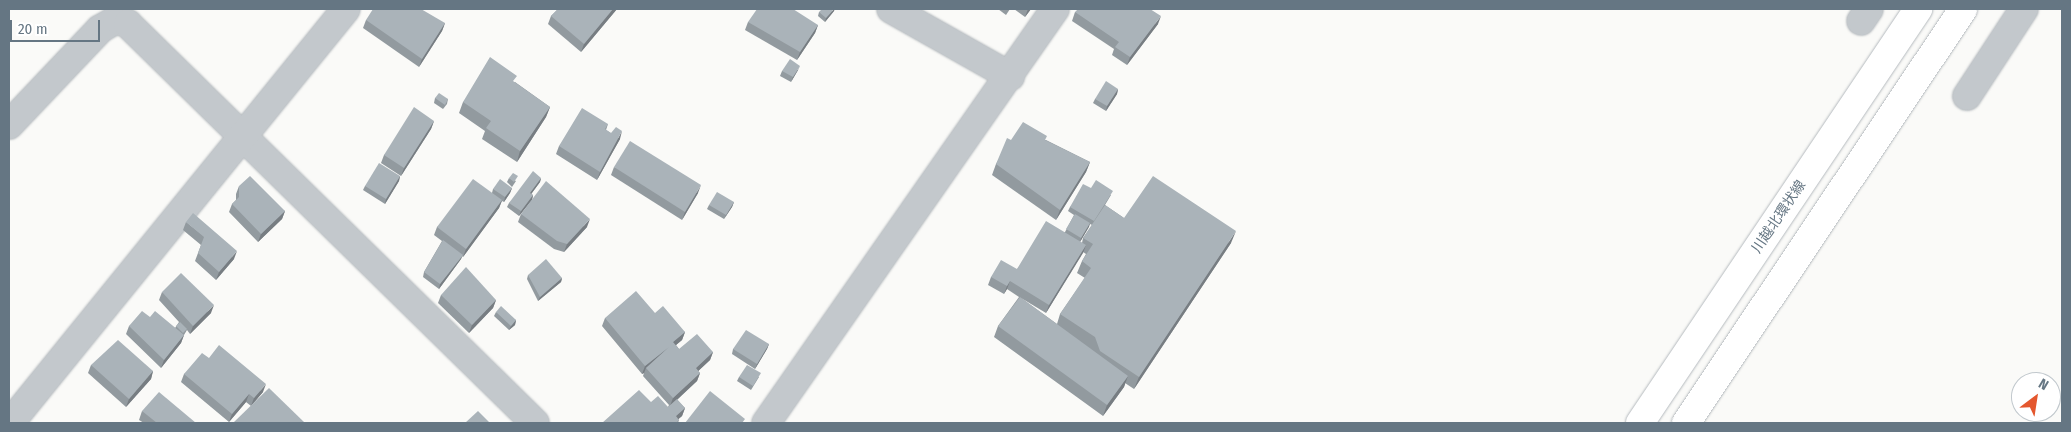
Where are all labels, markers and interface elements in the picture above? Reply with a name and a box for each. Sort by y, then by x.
scale bar [12,10,102,42]
text: 20 m [18,20,48,38]
street label: 川越北環状線 [1749,177,1809,257]
north arrow [2011,372,2061,422]
text: N [2035,375,2051,394]

